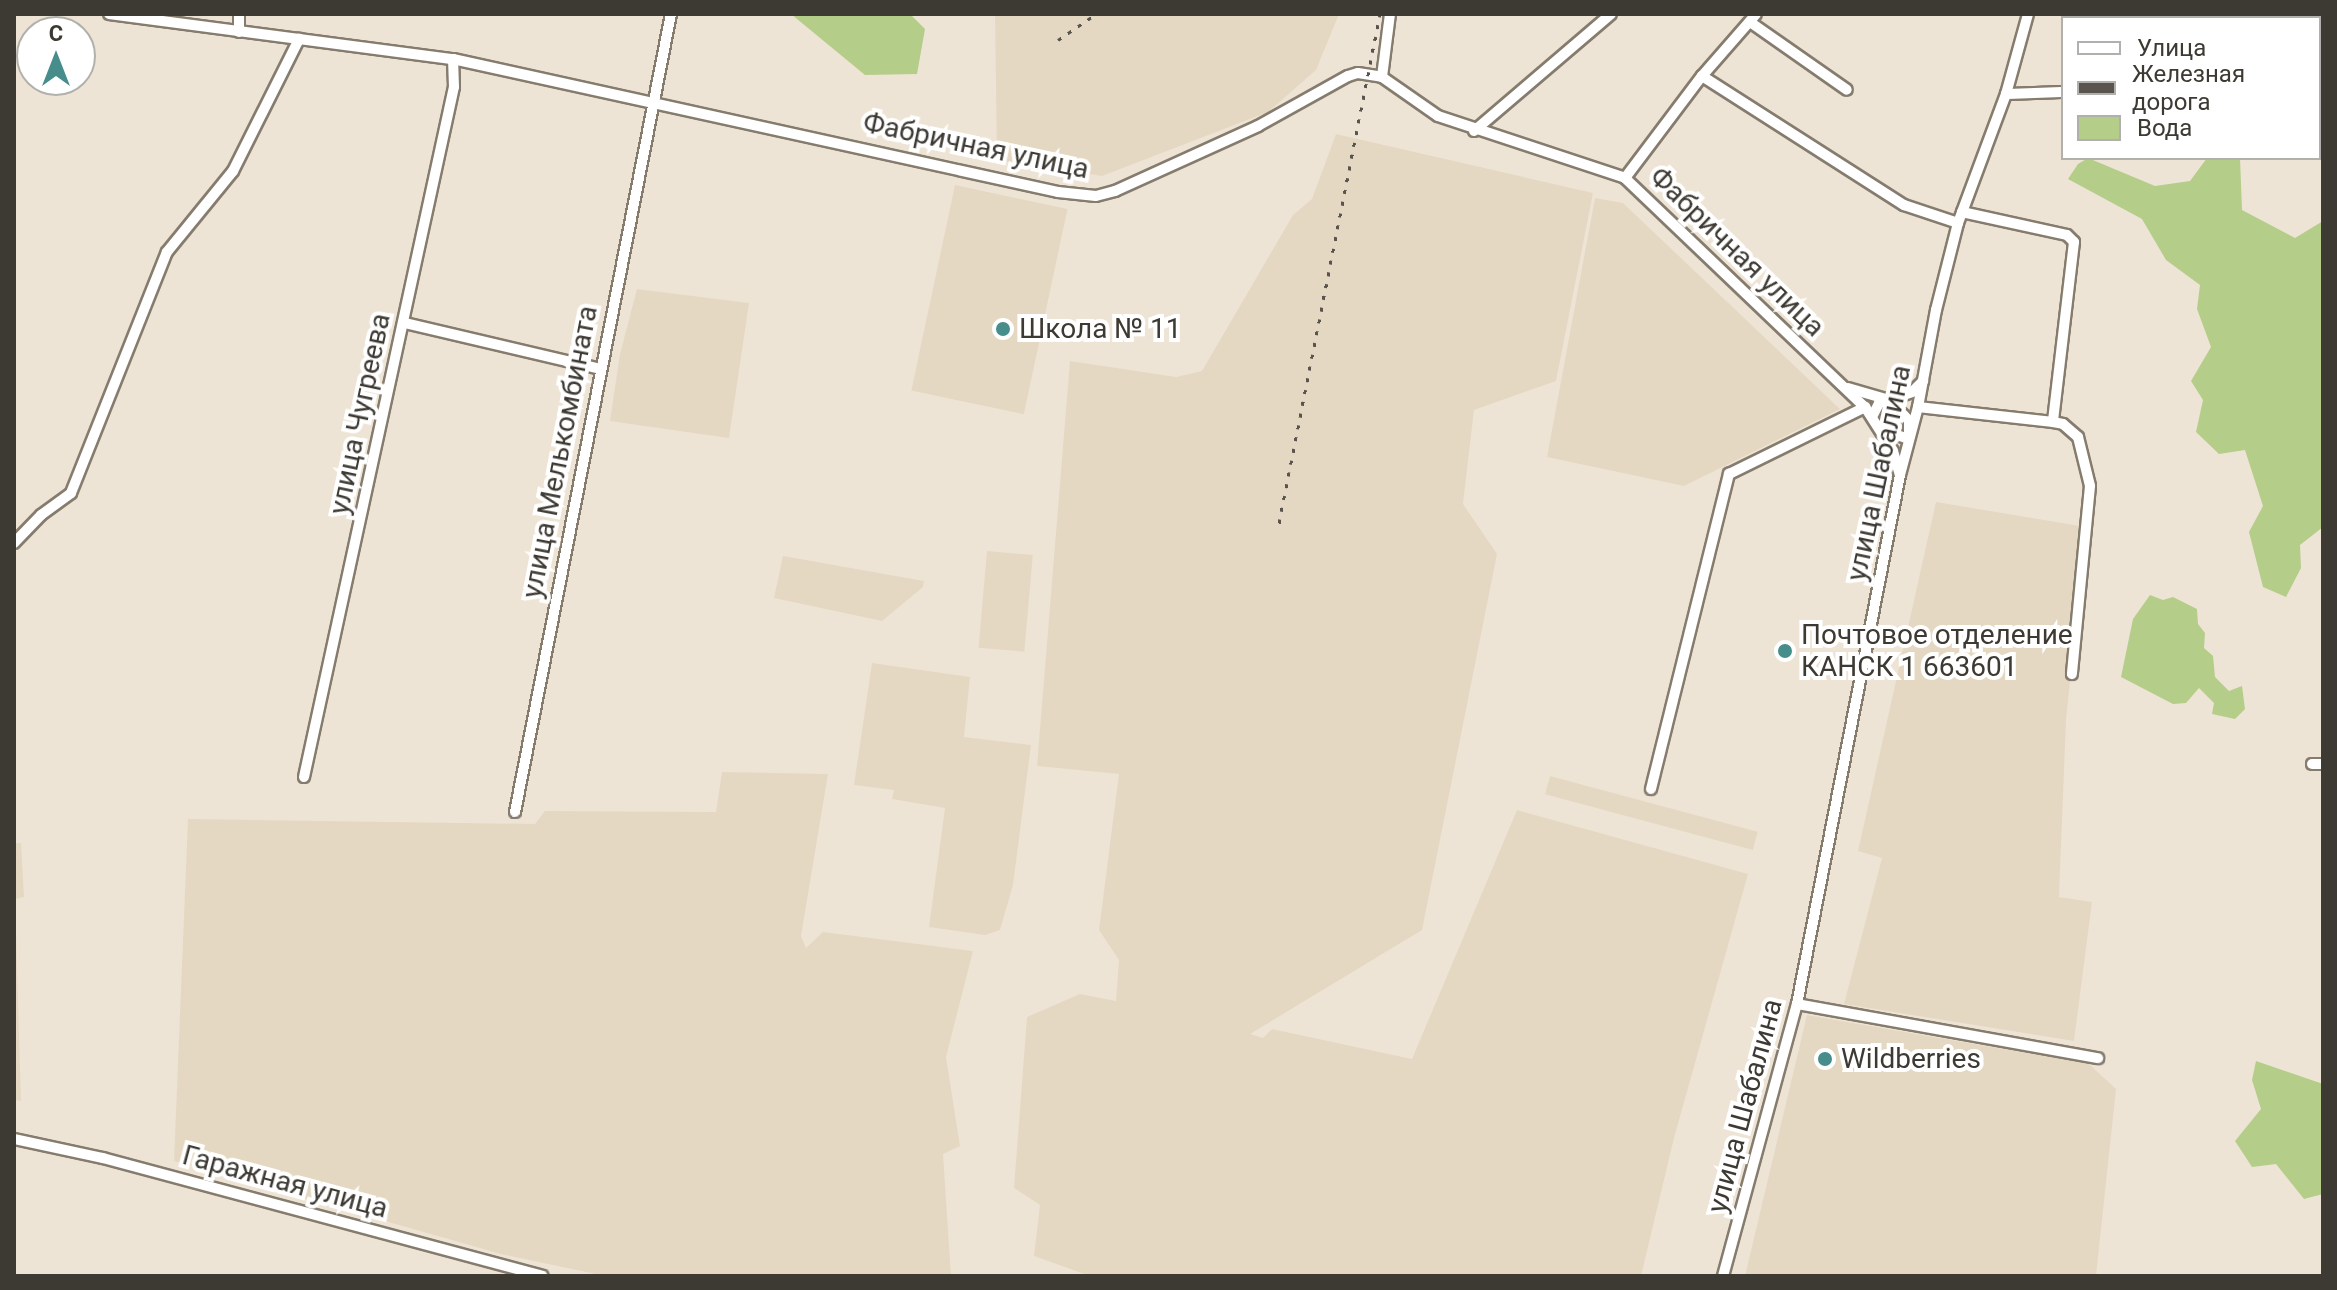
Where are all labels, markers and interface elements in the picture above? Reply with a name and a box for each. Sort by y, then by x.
north arrow [16,16,96,96]
legend [2061,16,2321,160]
text: С [49,21,63,46]
text: Улица [2137,34,2206,62]
text: Железная дорога [2132,60,2245,116]
street label: Фабричная улица [860,106,1092,186]
text: Вода [2137,114,2192,142]
street label: Фабричная улица [1643,160,1831,344]
street label: улица Мелькомбината [515,303,605,601]
street label: улица Чугреева [322,310,398,518]
place label: Школа № 11 [1019,312,1182,346]
marker: Школа № 11 [994,320,1012,338]
street label: улица Шабалина [1840,362,1918,584]
place label: Почтовое отделение КАНСК 1 663601 [1801,618,2073,684]
marker: Почтовое отделение КАНСК 1 663601 [1776,642,1794,660]
street label: улица Шабалина [1700,995,1790,1217]
place label: Wildberries [1841,1042,1981,1076]
marker: Wildberries [1816,1050,1834,1068]
street label: Гаражная улица [179,1138,391,1226]

